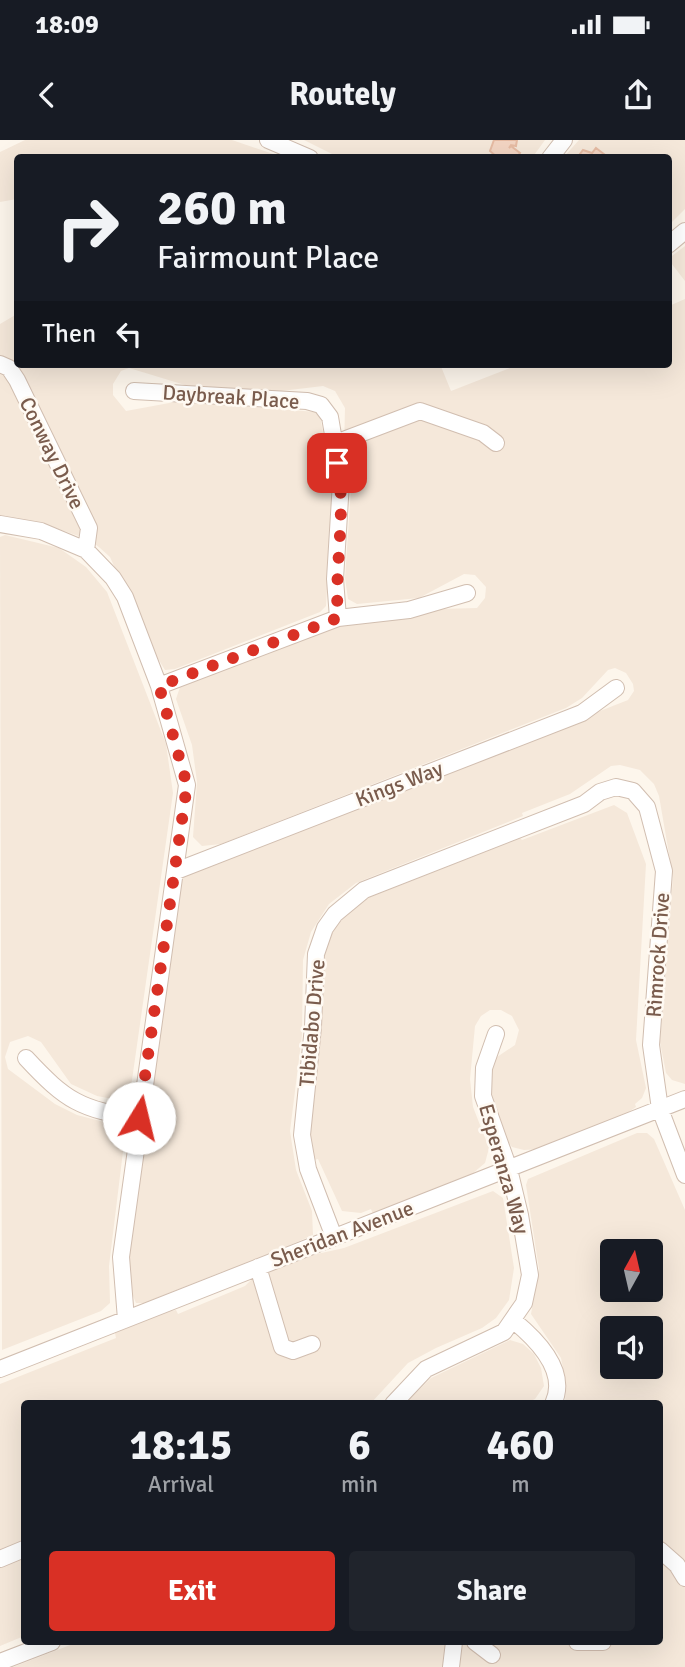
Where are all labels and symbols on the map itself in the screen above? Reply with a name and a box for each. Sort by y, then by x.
street label: Daybreak Place [162,379,300,415]
street label: Conway Drive [14,393,90,513]
pin [307,433,367,493]
street label: Kings Way [351,755,447,813]
street label: Rimrock Drive [641,892,675,1018]
street label: Tibidabo Drive [293,958,331,1088]
position arrow [102,1081,176,1155]
street label: Esperanza Way [473,1101,535,1237]
street label: Sheridan Avenue [267,1195,417,1273]
north arrow [600,1239,663,1302]

